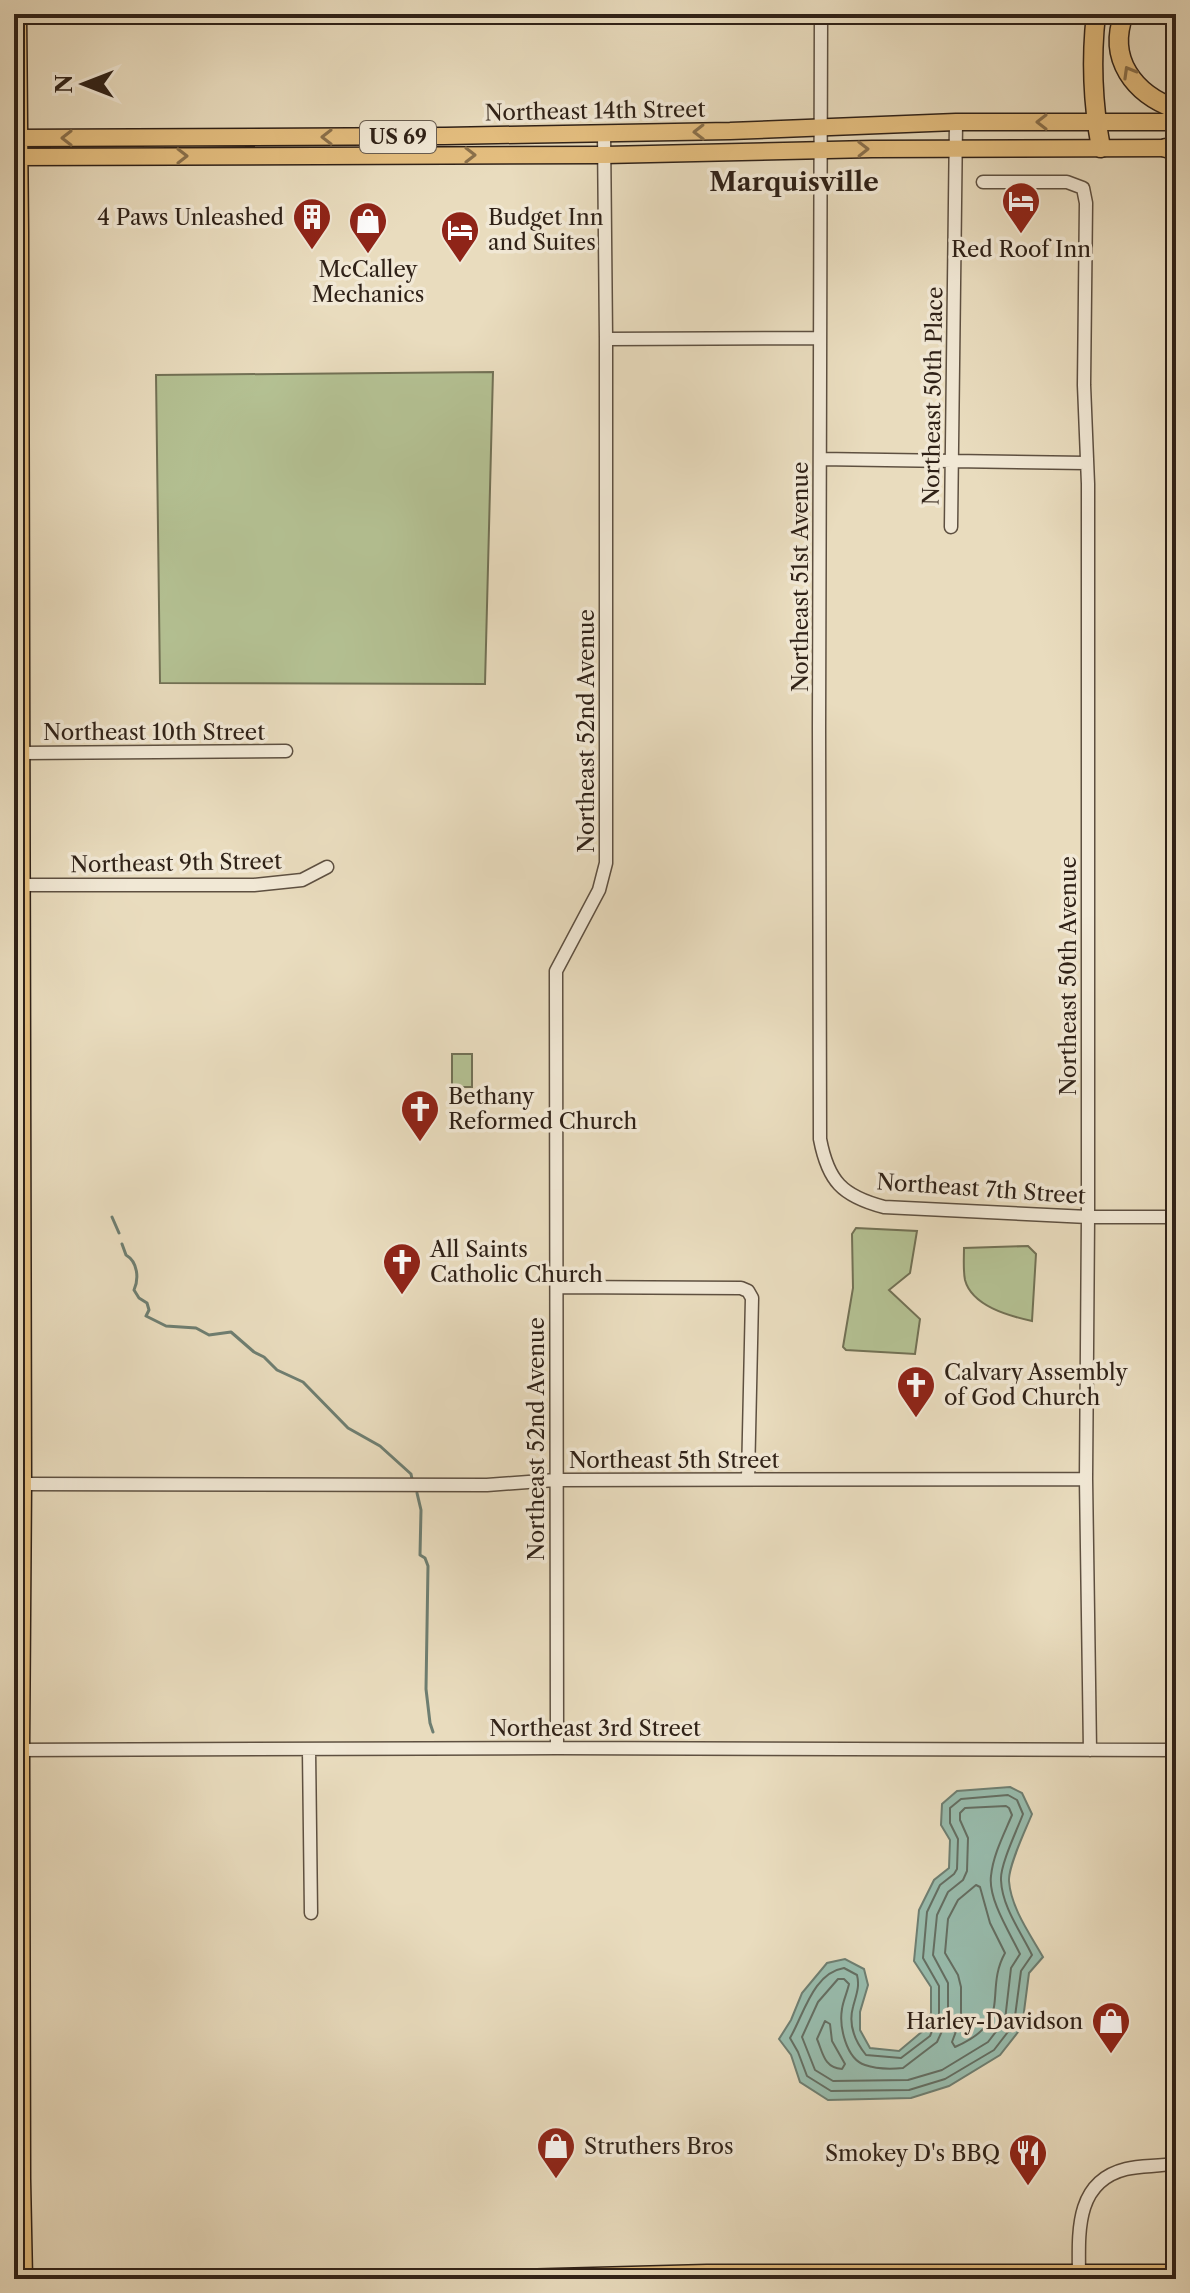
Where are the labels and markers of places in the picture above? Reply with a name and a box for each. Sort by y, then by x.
hotel icon: Red Roof Inn [1000,180,1042,235]
building icon: 4 Paws Unleashed [291,196,333,251]
shop icon: McCalley Mechanics [347,200,389,255]
place label: 4 Paws Unleashed [97,204,284,231]
place label: Budget Inn and Suites [488,204,604,256]
hotel icon: Budget Inn and Suites [439,209,481,264]
place label: Red Roof Inn [951,236,1091,263]
place label: McCalley Mechanics [312,256,424,308]
place label: Bethany Reformed Church [448,1083,638,1135]
church icon: Bethany Reformed Church [399,1088,441,1143]
place label: All Saints Catholic Church [429,1236,603,1288]
church icon: All Saints Catholic Church [381,1241,423,1296]
place label: Calvary Assembly of God Church [944,1359,1128,1411]
church icon: Calvary Assembly of God Church [895,1364,937,1419]
shop icon: Harley-Davidson [1090,2000,1132,2055]
place label: Harley-Davidson [906,2008,1083,2035]
shop icon: Struthers Bros [535,2125,577,2180]
restaurant icon: Smokey D's BBQ [1007,2132,1049,2187]
place label: Struthers Bros [584,2133,734,2160]
place label: Smokey D's BBQ [825,2140,1000,2167]

